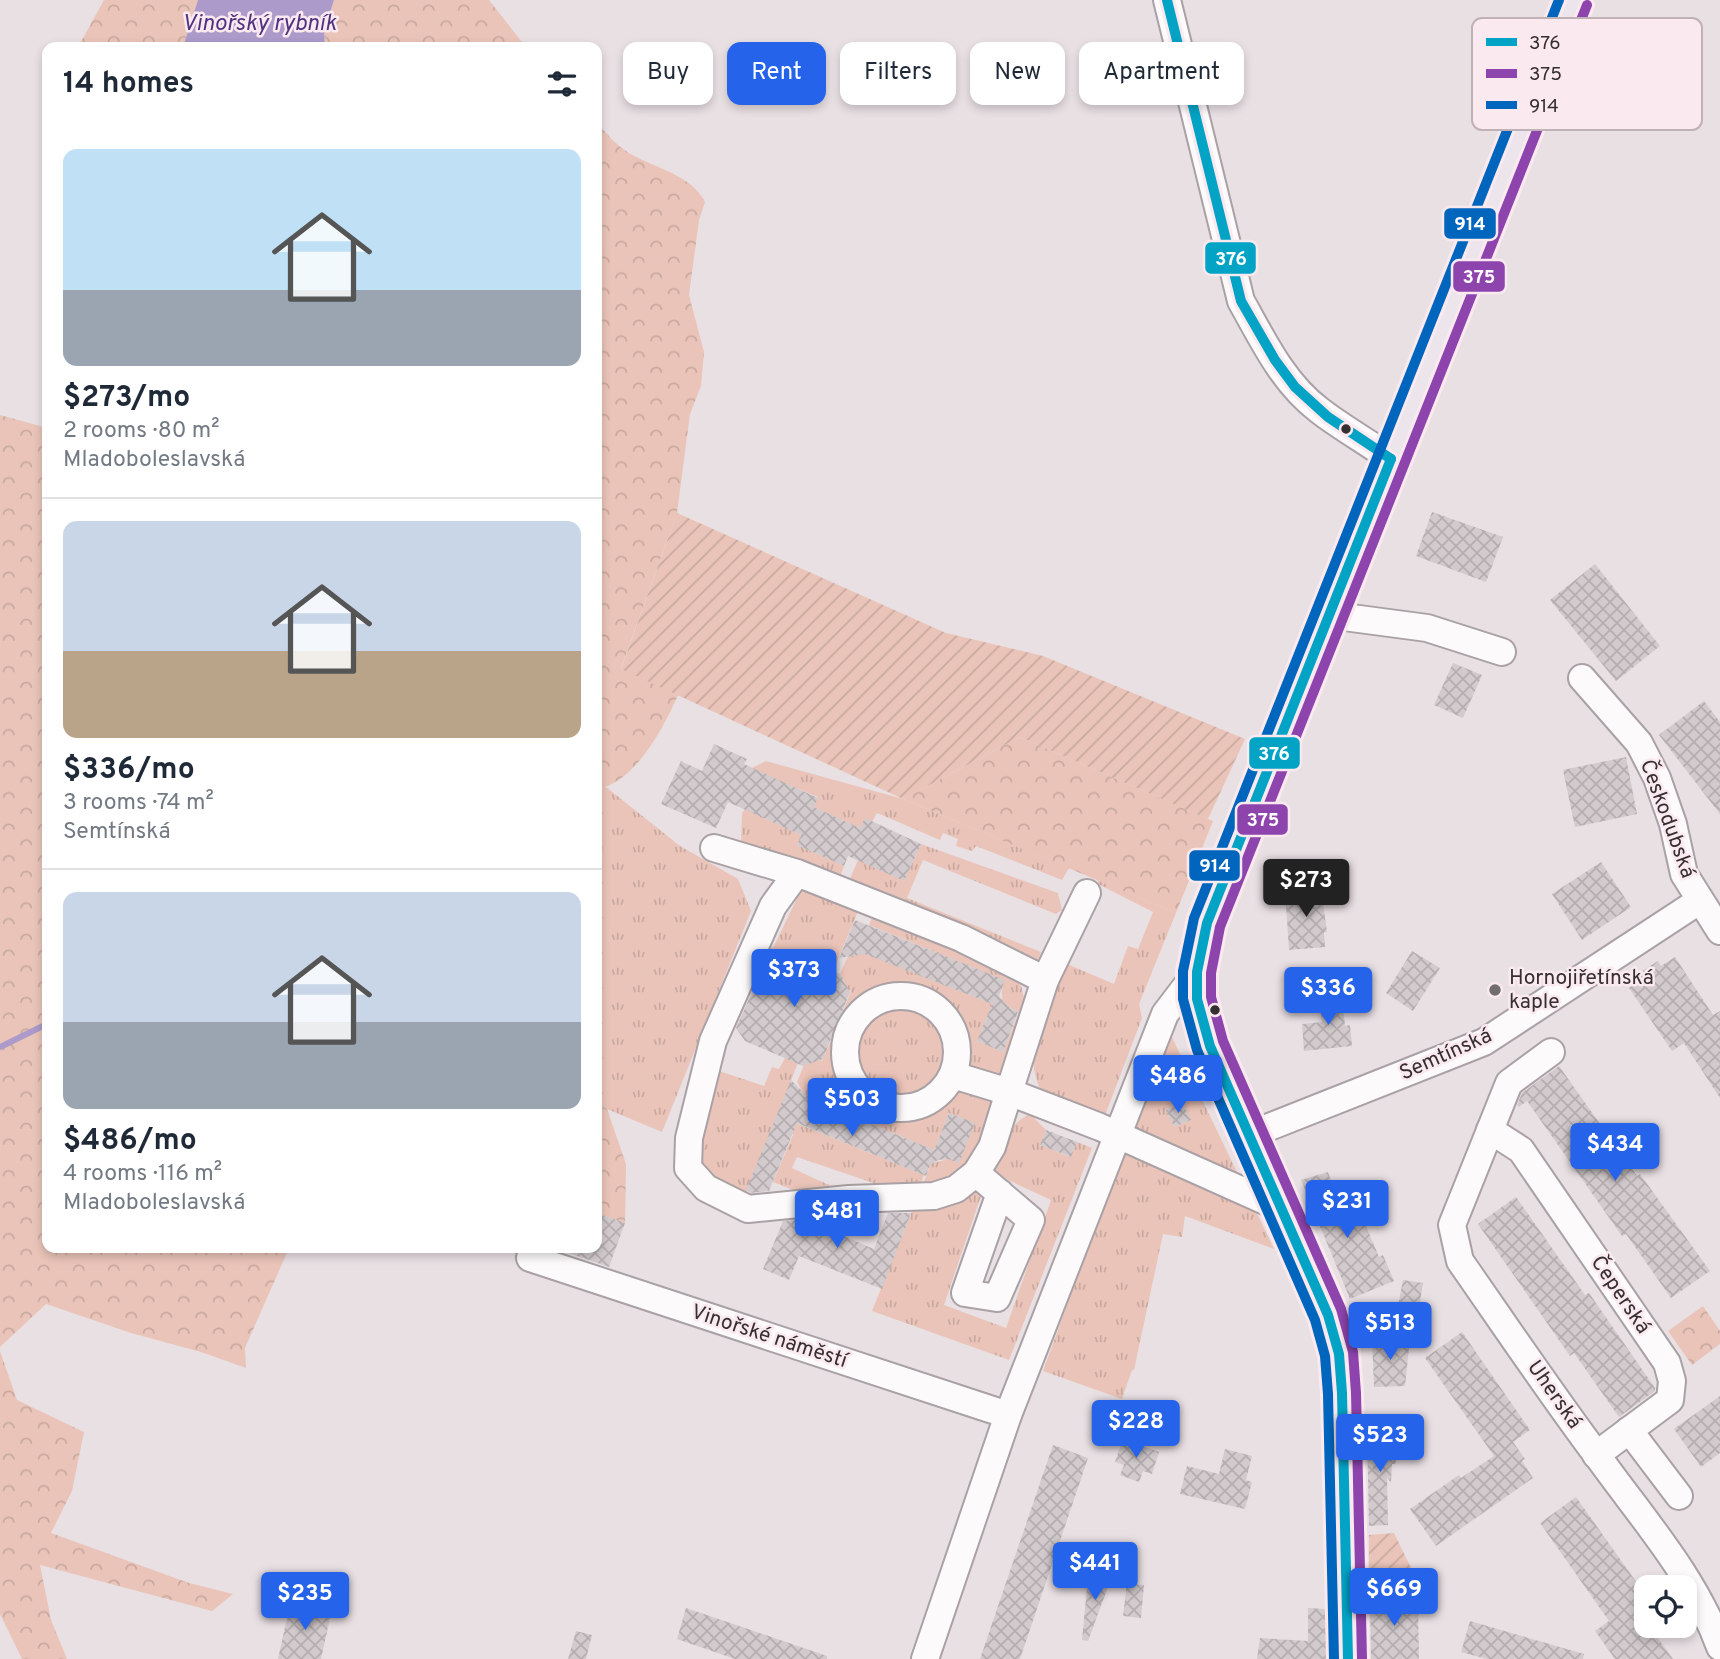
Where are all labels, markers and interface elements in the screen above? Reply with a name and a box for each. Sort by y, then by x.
water label: Vinořský rybník [182,10,337,39]
legend [1472,18,1702,130]
text: 376 [1529,32,1561,56]
chip: Buy [623,42,713,105]
chip: Rent [727,42,826,105]
chip: Filters [840,42,956,105]
chip: New [970,42,1065,105]
chip: Apartment [1079,42,1244,105]
text: 375 [1529,63,1562,87]
icon: filters [543,65,581,103]
text: 14 homes [63,66,194,103]
text: 914 [1529,95,1559,119]
icon: home [259,194,385,320]
line badge: 914 [1443,207,1497,240]
text: 914 [1454,213,1486,237]
line badge: 376 [1204,241,1257,275]
text: 376 [1215,248,1247,272]
line badge: 375 [1452,260,1506,293]
text: 375 [1463,266,1495,290]
text: $273/mo [63,380,190,417]
text: 2 rooms · 80 m² [63,417,220,446]
unlabelled marker [1339,422,1353,436]
text: Mladoboleslavská [63,446,245,475]
icon: home [259,566,385,692]
line badge: 376 [1248,736,1301,770]
text: 376 [1258,743,1290,767]
text: $336/mo [63,752,195,789]
street label: Českodubská [1633,756,1702,882]
text: 3 rooms · 74 m² [63,789,214,818]
line badge: 375 [1236,803,1289,836]
text: 375 [1247,809,1279,833]
text: Semtínská [63,818,171,847]
line badge: 914 [1188,849,1241,882]
text: 914 [1199,855,1231,879]
pin: $273 [1265,860,1347,919]
text: $273 [1279,867,1333,896]
icon: home [259,937,385,1063]
pin: $373 [753,950,835,1009]
text: $373 [767,957,821,986]
place label: Hornojiřetínská kaple [1509,965,1654,1016]
pin: $336 [1287,968,1369,1027]
text: $336 [1300,975,1356,1004]
marker: Hornojiřetínská kaple [1487,982,1503,998]
unlabelled marker [1208,1003,1222,1017]
street label: Semtínská [1396,1023,1496,1087]
pin: $486 [1137,1056,1219,1115]
text: $486 [1149,1063,1207,1092]
pin: $503 [811,1078,893,1138]
text: $503 [824,1086,880,1115]
text: $486/mo [63,1123,197,1160]
pin: $434 [1574,1124,1656,1183]
text: $434 [1586,1131,1644,1160]
text: 4 rooms · 116 m² [63,1160,222,1189]
pin: $231 [1306,1180,1388,1240]
text: $231 [1322,1188,1372,1217]
text: Mladoboleslavská [63,1189,245,1218]
pin: $481 [796,1190,878,1250]
text: $481 [811,1198,863,1227]
street label: Čeperská [1584,1250,1657,1339]
street label: Vinořské náměstí [687,1299,852,1375]
pin: $513 [1349,1302,1431,1362]
text: $513 [1365,1310,1415,1339]
street label: Uherská [1521,1355,1587,1435]
pin: $228 [1095,1400,1177,1460]
text: $228 [1108,1408,1164,1437]
pin: $523 [1339,1414,1421,1474]
text: $523 [1352,1422,1408,1451]
pin: $441 [1054,1542,1136,1602]
text: $441 [1069,1550,1121,1579]
pin: $669 [1353,1568,1435,1628]
pin: $235 [264,1572,346,1632]
map controls [1634,1575,1697,1638]
button: locate [1634,1575,1697,1638]
text: $669 [1366,1576,1422,1605]
text: $235 [277,1580,333,1609]

